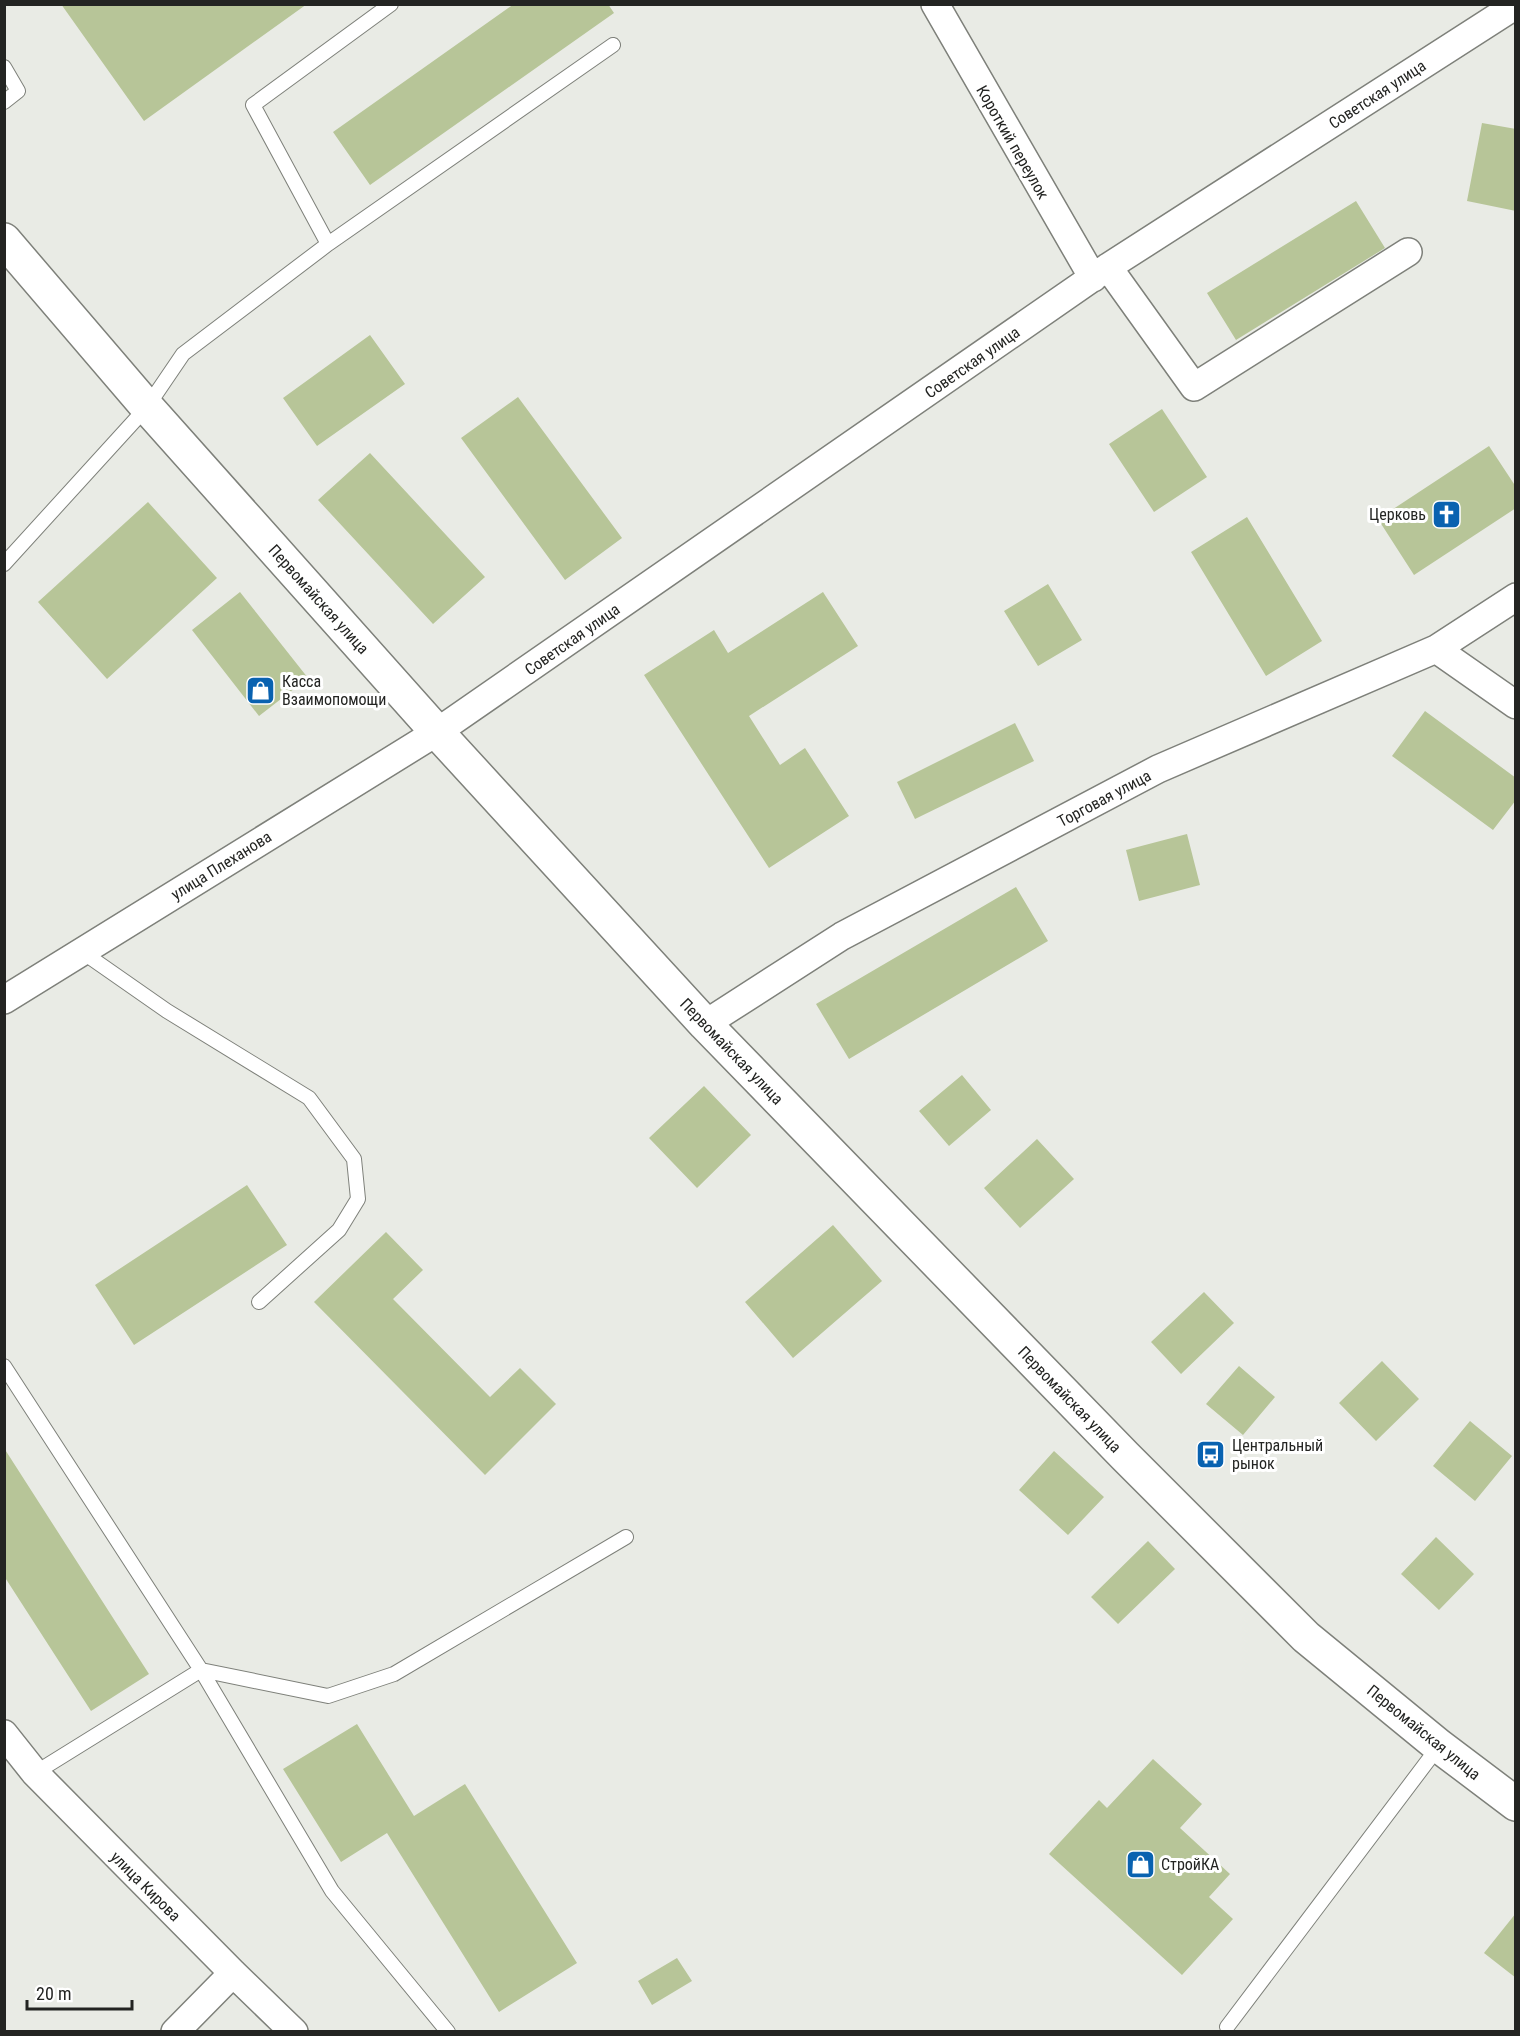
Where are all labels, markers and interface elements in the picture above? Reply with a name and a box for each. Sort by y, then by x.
street label: Советская улица [1325,56,1429,133]
street label: Короткий переулок [972,82,1053,203]
street label: Советская улица [921,323,1023,402]
church icon: Церковь [1431,498,1463,530]
place label: Церковь [1369,505,1426,524]
street label: Первомайская улица [265,541,373,658]
street label: Советская улица [521,600,623,679]
place label: Касса Взаимопомощи [282,672,386,709]
shop icon: Касса Взаимопомощи [245,674,277,706]
street label: Торговая улица [1054,766,1154,831]
street label: улица Плеханова [168,827,275,904]
street label: Первомайская улица [676,994,787,1108]
street label: Первомайская улица [1014,1342,1125,1456]
place label: Центральный рынок [1232,1436,1323,1473]
bus stop icon: Центральный рынок [1195,1438,1227,1470]
street label: Первомайская улица [1363,1681,1484,1784]
street label: улица Кирова [107,1847,185,1925]
shop icon: СтройКА [1124,1848,1156,1880]
place label: СтройКА [1161,1855,1219,1874]
scale bar [27,1973,132,2011]
text: 20 m [36,1983,71,2004]

